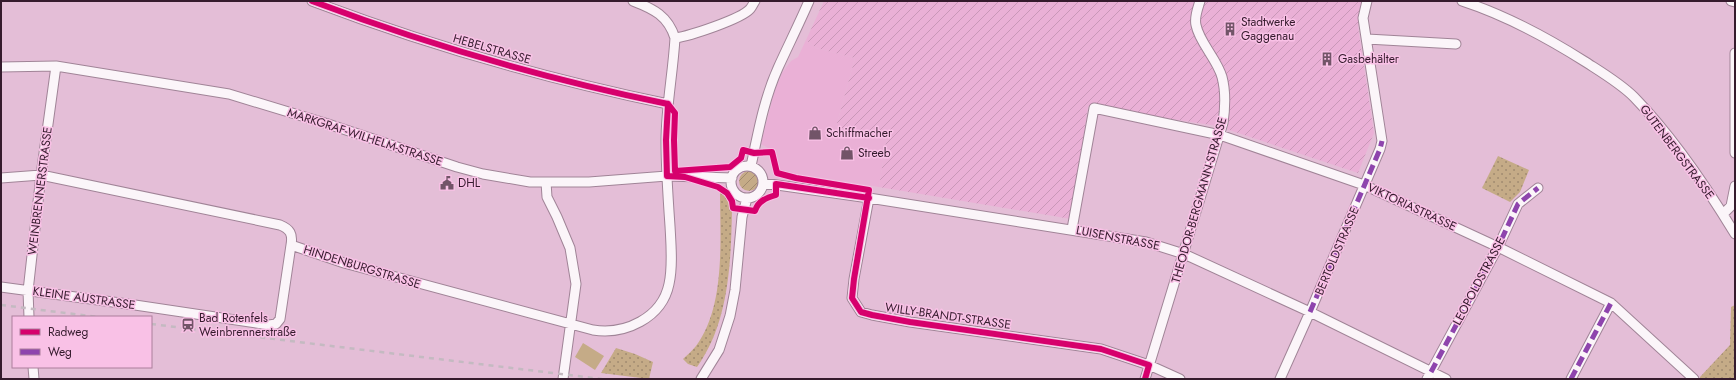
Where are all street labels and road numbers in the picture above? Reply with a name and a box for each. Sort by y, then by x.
street label: HEBELSTRASSE [451,29,533,69]
street label: GUTENBERGSTRASSE [1635,101,1719,203]
street label: MARKGRAF-WILHELM-STRASSE [285,103,445,171]
street label: THEODOR-BERGMANN-STRASSE [1167,115,1231,285]
street label: WEINBRENNERSTRASSE [23,126,57,256]
street label: VIKTORIASTRASSE [1364,178,1460,236]
street label: BERTOLDSTRASSE [1310,204,1364,298]
street label: LUISENSTRASSE [1075,221,1161,255]
street label: LEOPOLDSTRASSE [1448,234,1510,328]
street label: HINDENBURGSTRASSE [301,241,423,293]
street label: KLEINE AUSTRASSE [32,282,136,314]
street label: WILLY-BRANDT-STRASSE [884,298,1012,334]

